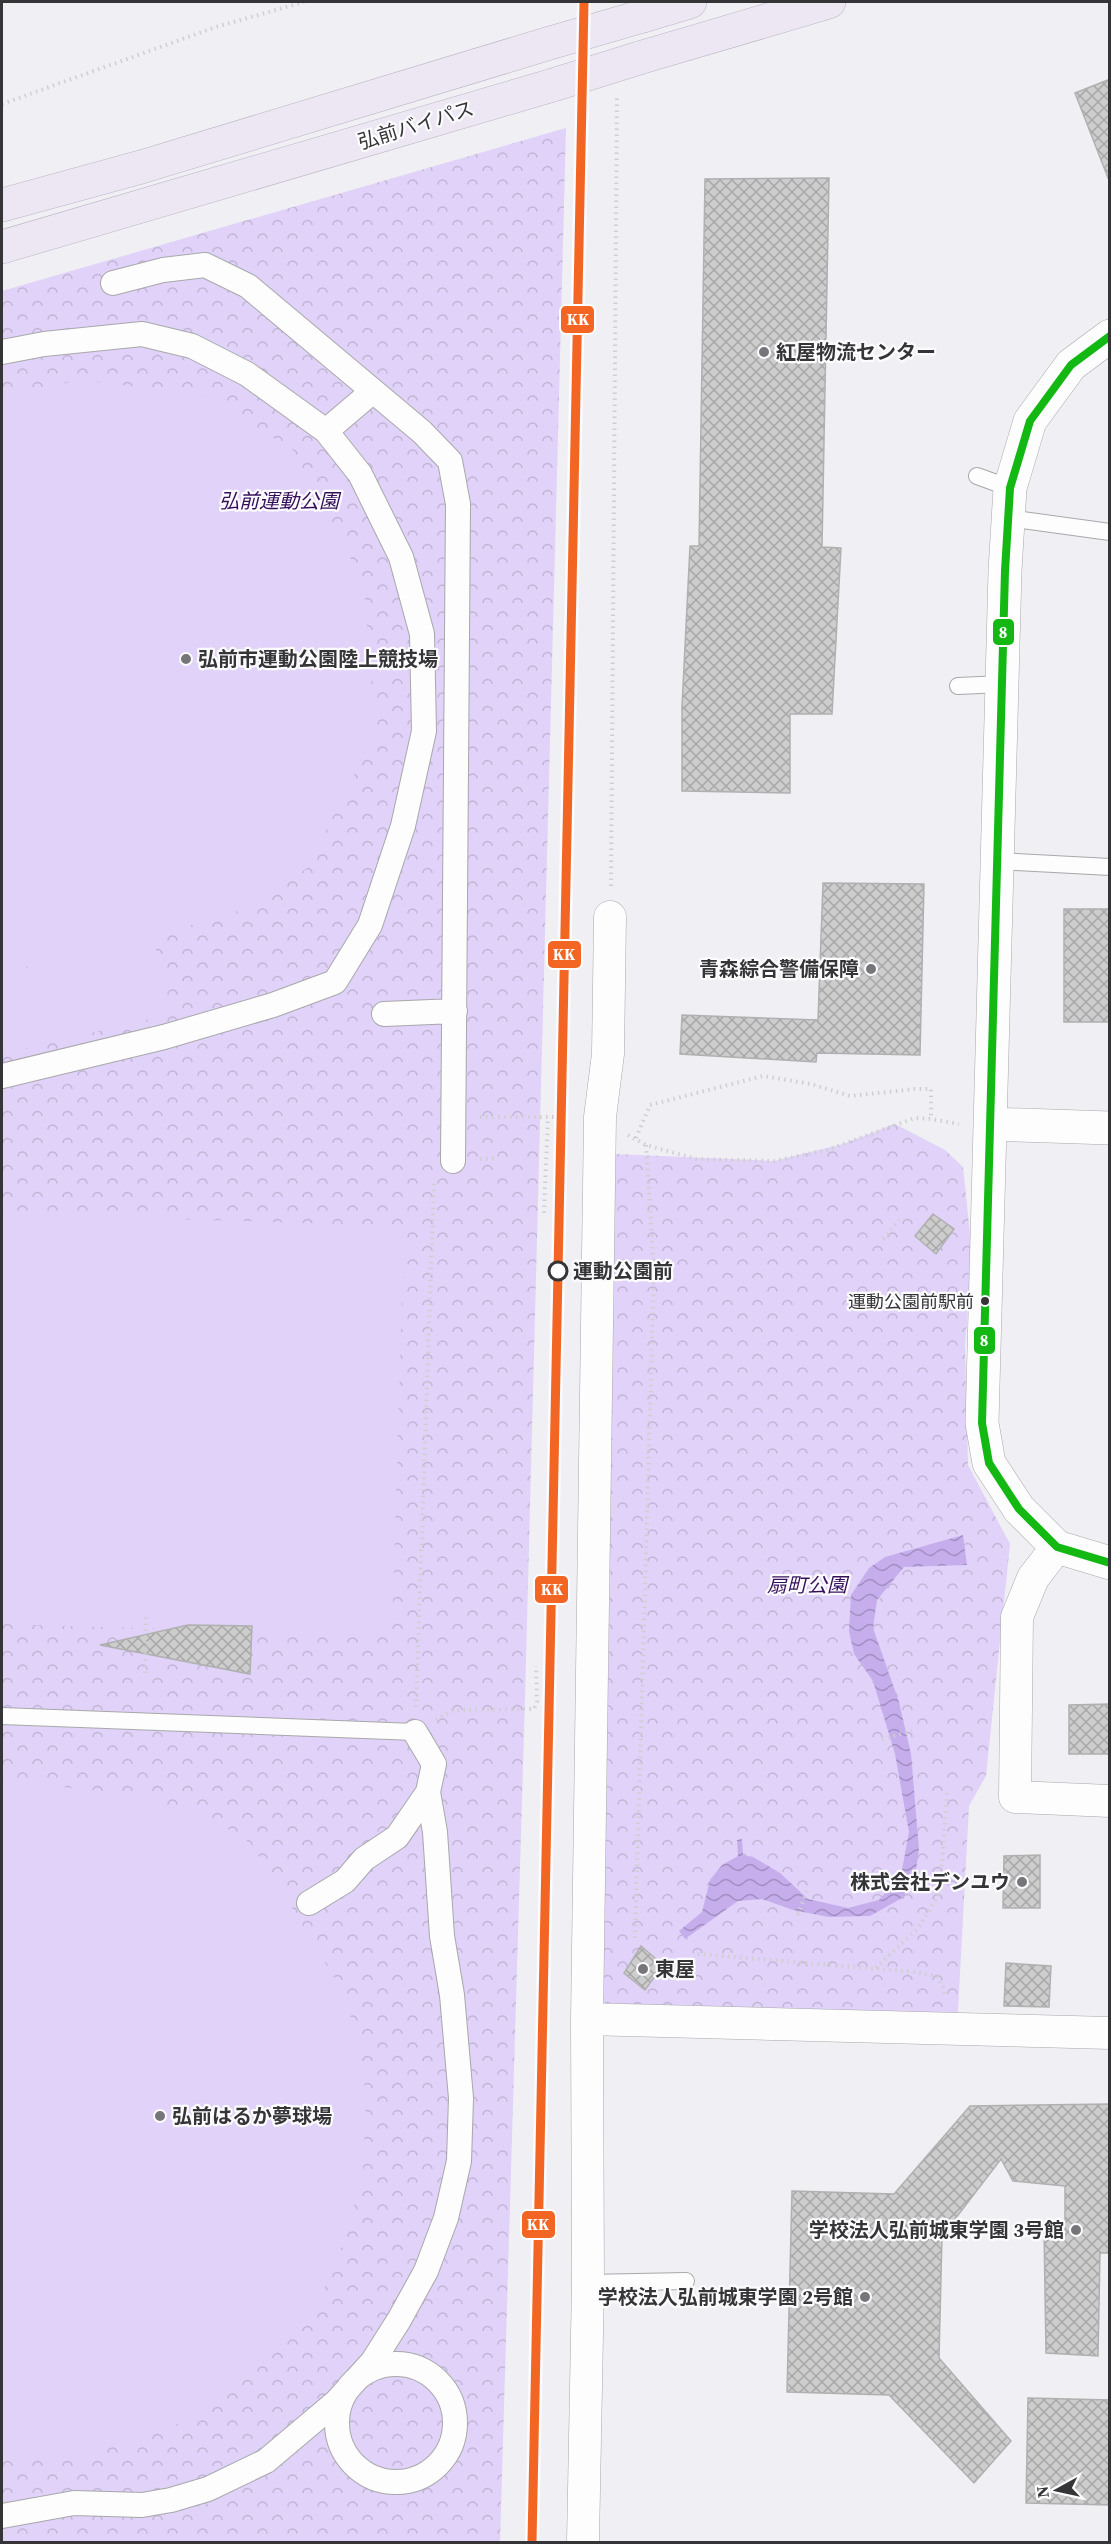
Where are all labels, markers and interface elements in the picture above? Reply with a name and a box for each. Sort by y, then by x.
street label: 弘前バイパス [355,94,477,156]
line badge: KK [560,305,595,334]
text: KK [567,308,590,330]
place label: 紅屋物流センター [776,338,936,366]
marker: 紅屋物流センター [757,345,771,359]
park label: 弘前運動公園 [219,487,342,515]
line badge: 8 [992,618,1015,646]
text: 8 [999,621,1007,643]
place label: 弘前市運動公園陸上競技場 [198,645,438,673]
marker: 弘前市運動公園陸上競技場 [179,652,193,666]
line badge: KK [547,940,582,969]
text: KK [553,943,576,965]
place label: 青森綜合警備保障 [699,955,859,983]
marker: 青森綜合警備保障 [864,962,878,976]
place label: 運動公園前 [573,1257,673,1285]
marker: 運動公園前 [548,1261,568,1281]
place label: 運動公園前駅前 [848,1289,974,1314]
marker: 運動公園前駅前 [979,1295,991,1307]
line badge: 8 [973,1326,996,1355]
text: 8 [980,1329,988,1351]
park label: 扇町公園 [767,1571,850,1599]
line badge: KK [534,1575,569,1604]
text: KK [541,1578,564,1600]
place label: 株式会社デンユウ [850,1868,1010,1896]
marker: 株式会社デンユウ [1015,1875,1029,1889]
place label: 東屋 [655,1955,695,1983]
marker: 東屋 [636,1962,650,1976]
place label: 弘前はるか夢球場 [172,2102,332,2130]
marker: 弘前はるか夢球場 [153,2109,167,2123]
line badge: KK [521,2210,556,2239]
text: KK [527,2213,550,2235]
place label: 学校法人弘前城東学園 3号館 [809,2216,1064,2244]
marker: 学校法人弘前城東学園 3号館 [1069,2223,1083,2237]
place label: 学校法人弘前城東学園 2号館 [598,2283,853,2311]
marker: 学校法人弘前城東学園 2号館 [858,2290,872,2304]
north arrow [1027,2460,1087,2520]
text: N [1030,2484,1054,2499]

